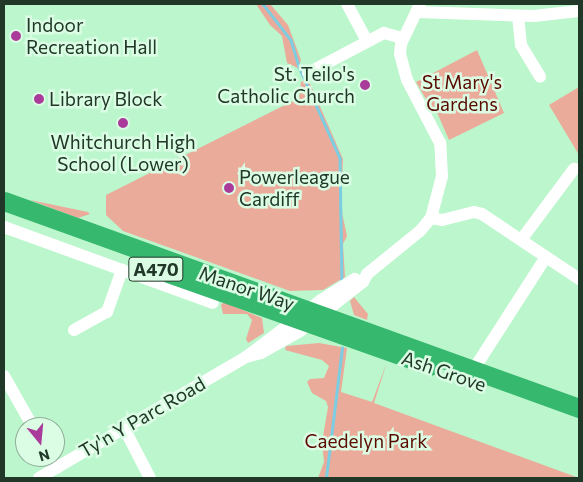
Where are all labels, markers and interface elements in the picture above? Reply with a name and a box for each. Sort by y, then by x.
place label: Indoor Recreation Hall [26,14,157,58]
marker: Indoor Recreation Hall [10,30,22,42]
place label: St. Teilo's Catholic Church [217,63,355,107]
park label: St Mary's Gardens [422,71,502,115]
marker: St. Teilo's Catholic Church [359,79,371,91]
place label: Library Block [49,88,163,110]
marker: Library Block [33,93,45,105]
marker: Whitchurch High School (Lower) [117,117,129,129]
place label: Whitchurch High School (Lower) [50,131,196,175]
place label: Powerleague Cardiff [239,166,350,210]
marker: Powerleague Cardiff [223,182,235,194]
road number: A470 [127,253,185,284]
street label: Manor Way [196,261,298,315]
street label: Ash Grove [399,346,489,396]
street label: Ty'n Y Parc Road [75,372,209,462]
north arrow [15,417,65,467]
park label: Caedelyn Park [305,430,427,452]
text: N [37,446,52,466]

